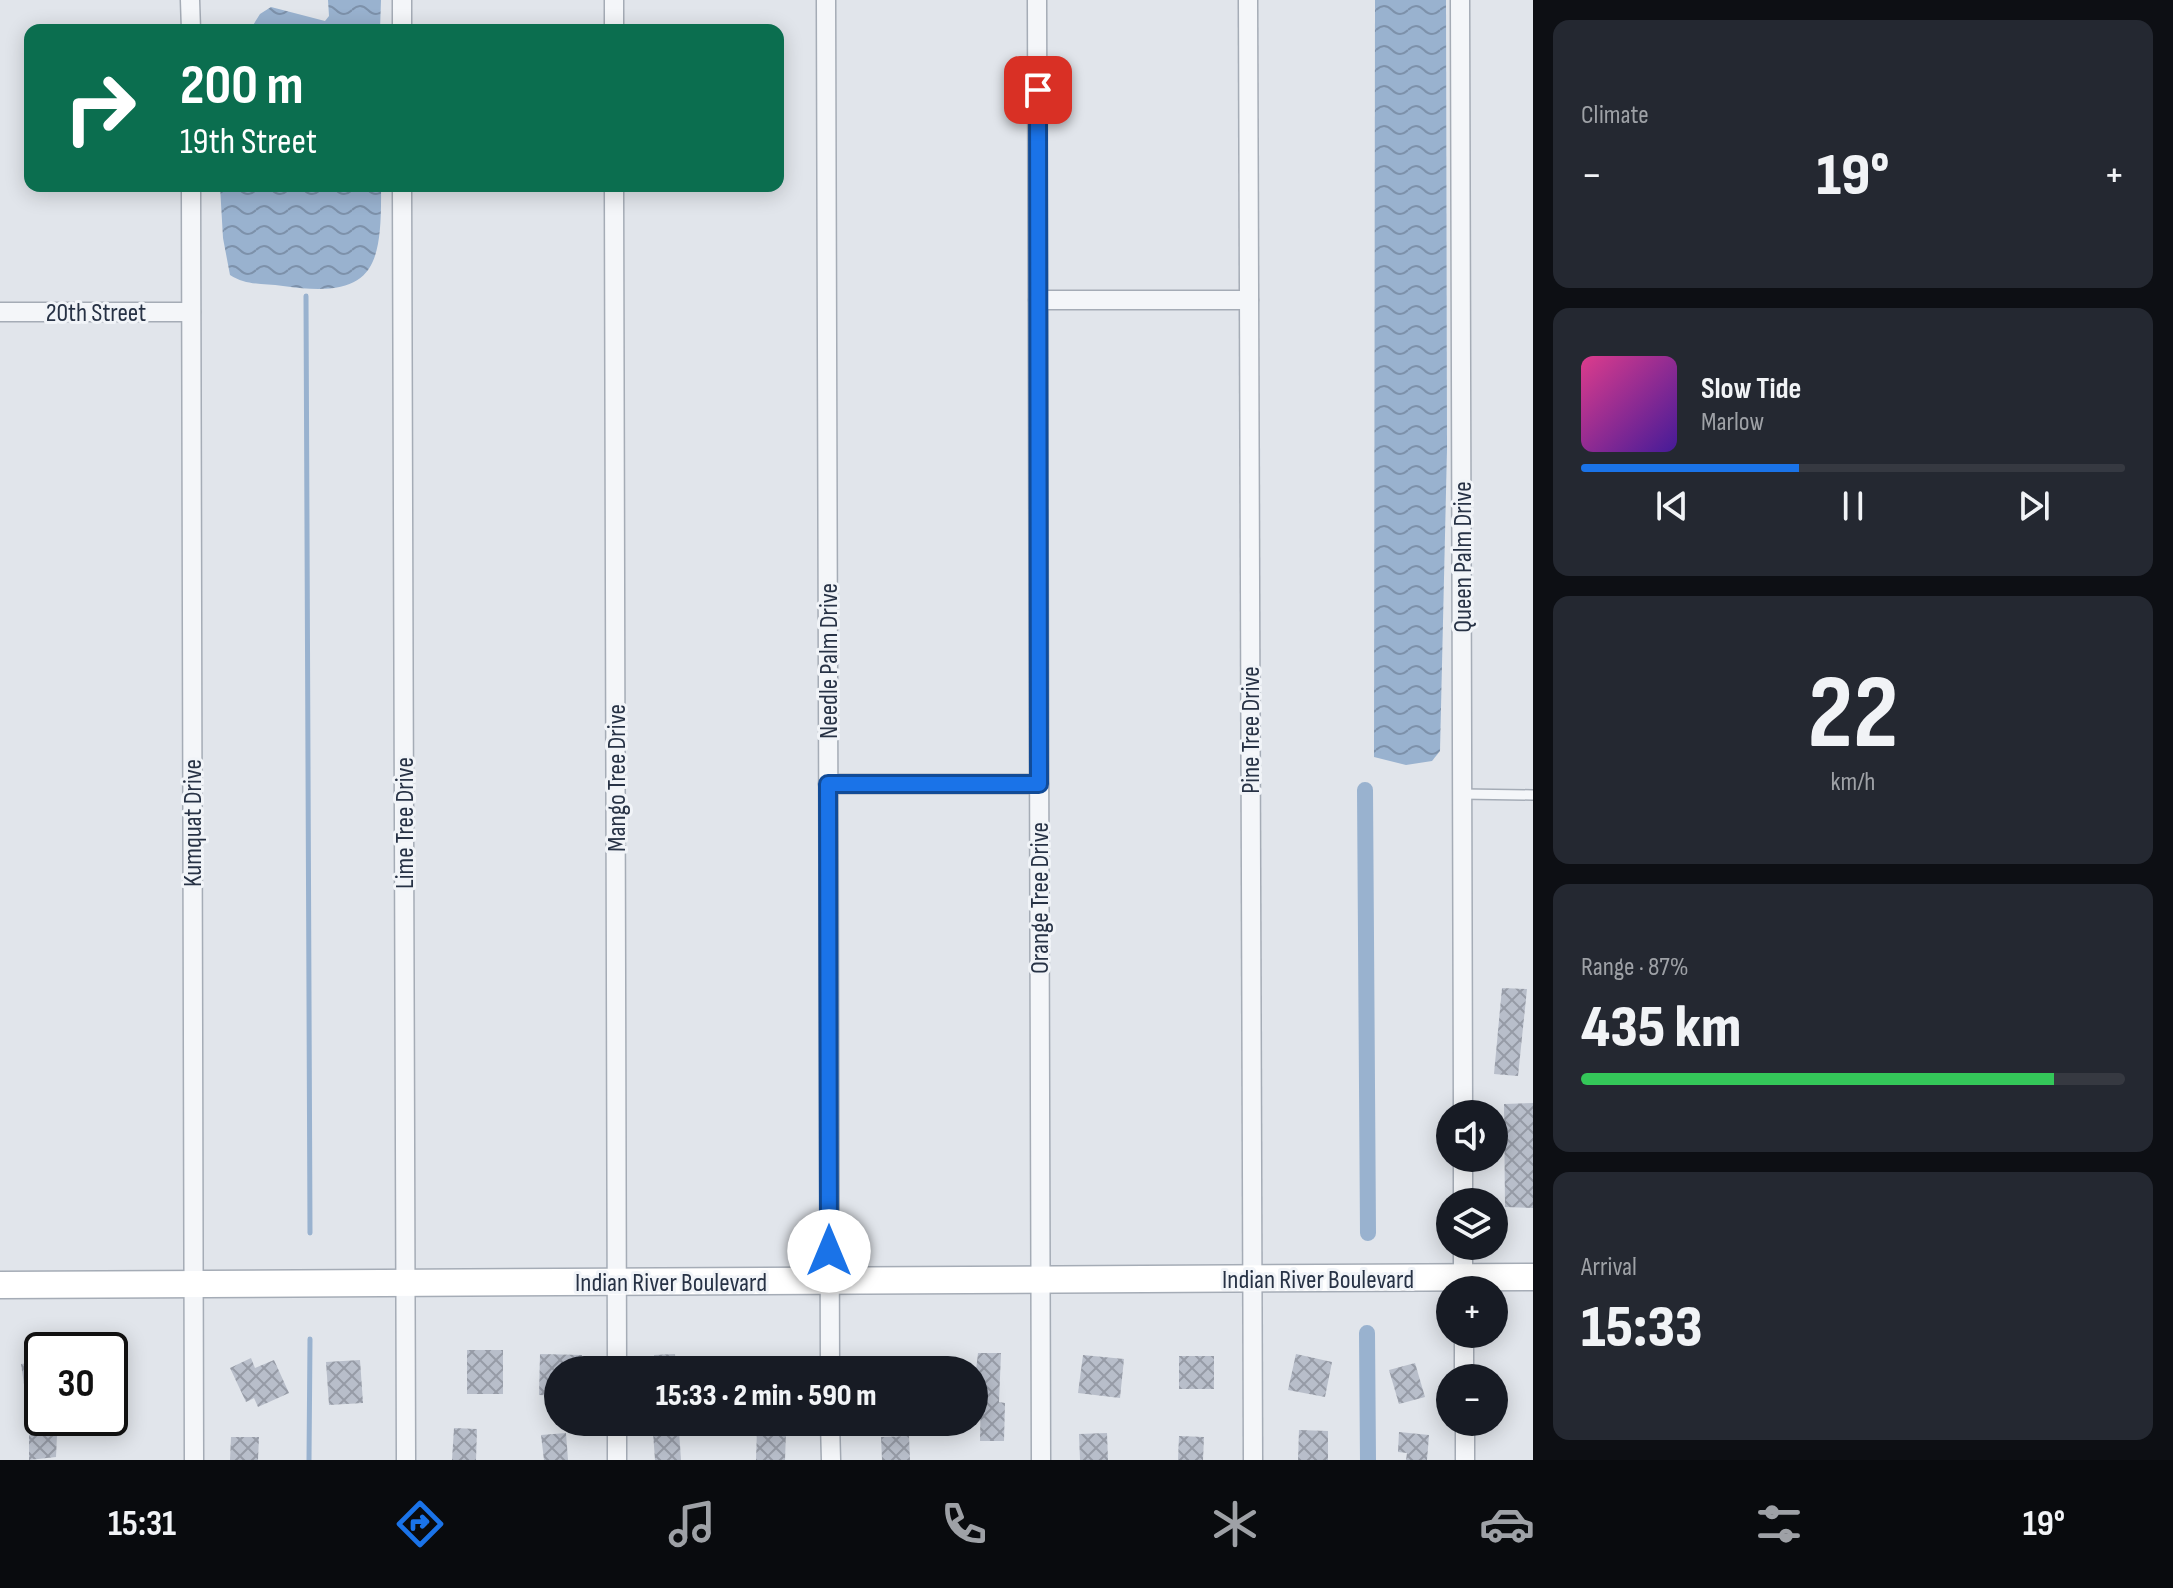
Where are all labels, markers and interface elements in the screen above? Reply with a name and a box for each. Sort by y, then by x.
text: 200 m [180,53,304,120]
icon: right [48,56,152,160]
pin [1004,56,1072,124]
icon: arrive [1016,68,1060,112]
text: Climate [1581,100,1649,131]
text: 19th Street [180,121,317,164]
text: 19° [1816,140,1890,212]
text: − [1581,149,1603,202]
text: + [2103,149,2125,202]
street label: 20th Street [46,298,146,329]
text: Slow Tide [1701,371,1801,407]
text: Marlow [1701,407,1764,438]
street label: Queen Palm Drive [1448,481,1479,633]
icon: previous [1650,484,1694,528]
icon: pause [1831,484,1875,528]
icon: next [2012,484,2056,528]
street label: Needle Palm Drive [814,583,845,739]
text: 22 [1807,652,1899,777]
street label: Pine Tree Drive [1236,666,1267,794]
street label: Mango Tree Drive [602,704,633,852]
street label: Lime Tree Drive [390,757,421,889]
street label: Kumquat Drive [178,759,209,887]
text: km/h [1831,767,1875,798]
street label: Orange Tree Drive [1025,822,1056,974]
text: Range · 87% [1581,952,1688,983]
text: 435 km [1581,992,1741,1064]
map controls [1436,1100,1508,1436]
button: sound [1436,1100,1508,1172]
button: layers [1436,1188,1508,1260]
position arrow [787,1209,871,1293]
text: Arrival [1581,1252,1637,1283]
street label: Indian River Boulevard [1222,1265,1414,1296]
street label: Indian River Boulevard [575,1268,767,1299]
button: + [1436,1276,1508,1348]
text: 15:33 [1581,1292,1703,1364]
speed limit sign: 30 [24,1332,128,1436]
button: − [1436,1364,1508,1436]
text: 15:33 · 2 min · 590 m [656,1378,876,1414]
icon: directions [392,1496,448,1552]
icon: music [664,1496,720,1552]
icon: phone [936,1496,992,1552]
icon: climate [1207,1496,1263,1552]
icon: car [1479,1496,1535,1552]
icon: filters [1751,1496,1807,1552]
text: 15:31 [108,1503,176,1546]
text: 19° [2023,1503,2065,1546]

